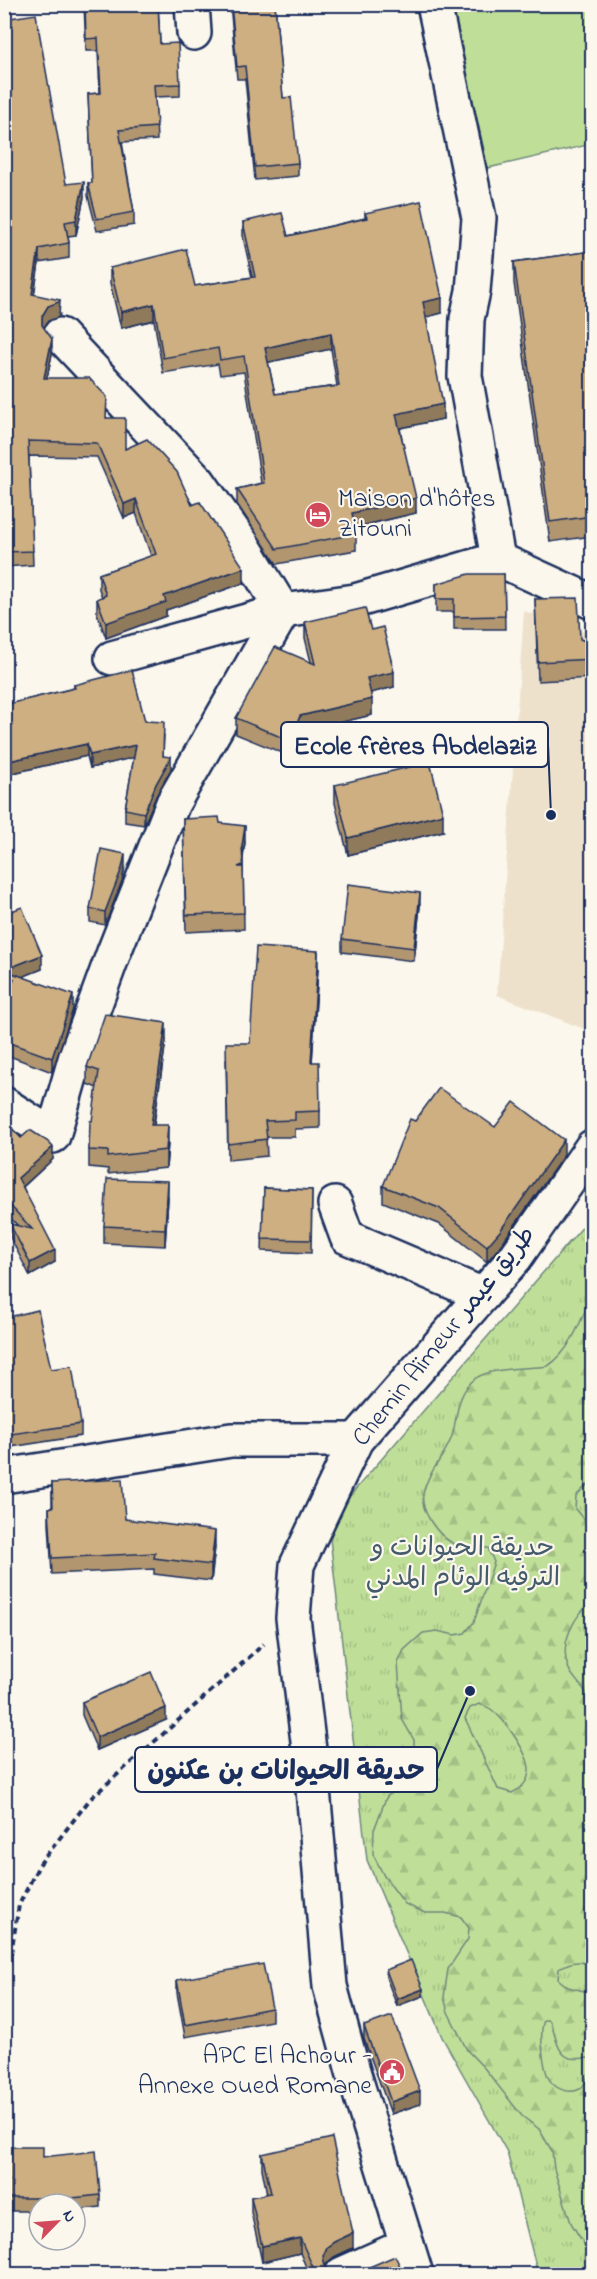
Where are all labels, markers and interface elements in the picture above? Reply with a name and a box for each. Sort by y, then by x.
place label: Maison d'hôtes Zitouni [338,481,495,549]
hotel icon: Maison d'hôtes Zitouni [303,500,333,530]
callout: Ecole frères Abdelaziz [281,722,548,767]
text: Ecole frères Abdelaziz [294,728,537,767]
street label: Chemin Aïmeur طريق عيمر [344,1218,546,1456]
park label: حديقة الحيوانات و الترفيه الوئام المدني [366,1530,560,1599]
callout: حديقة الحيوانات بن عكنون [135,1747,437,1792]
text: حديقة الحيوانات بن عكنون [147,1753,425,1792]
place label: APC El Achour - Annexe Oued Romane [138,2038,372,2106]
public building icon: APC El Achour - Annexe Oued Romane [377,2057,407,2087]
north arrow [27,2192,87,2252]
text: N [56,2207,82,2227]

